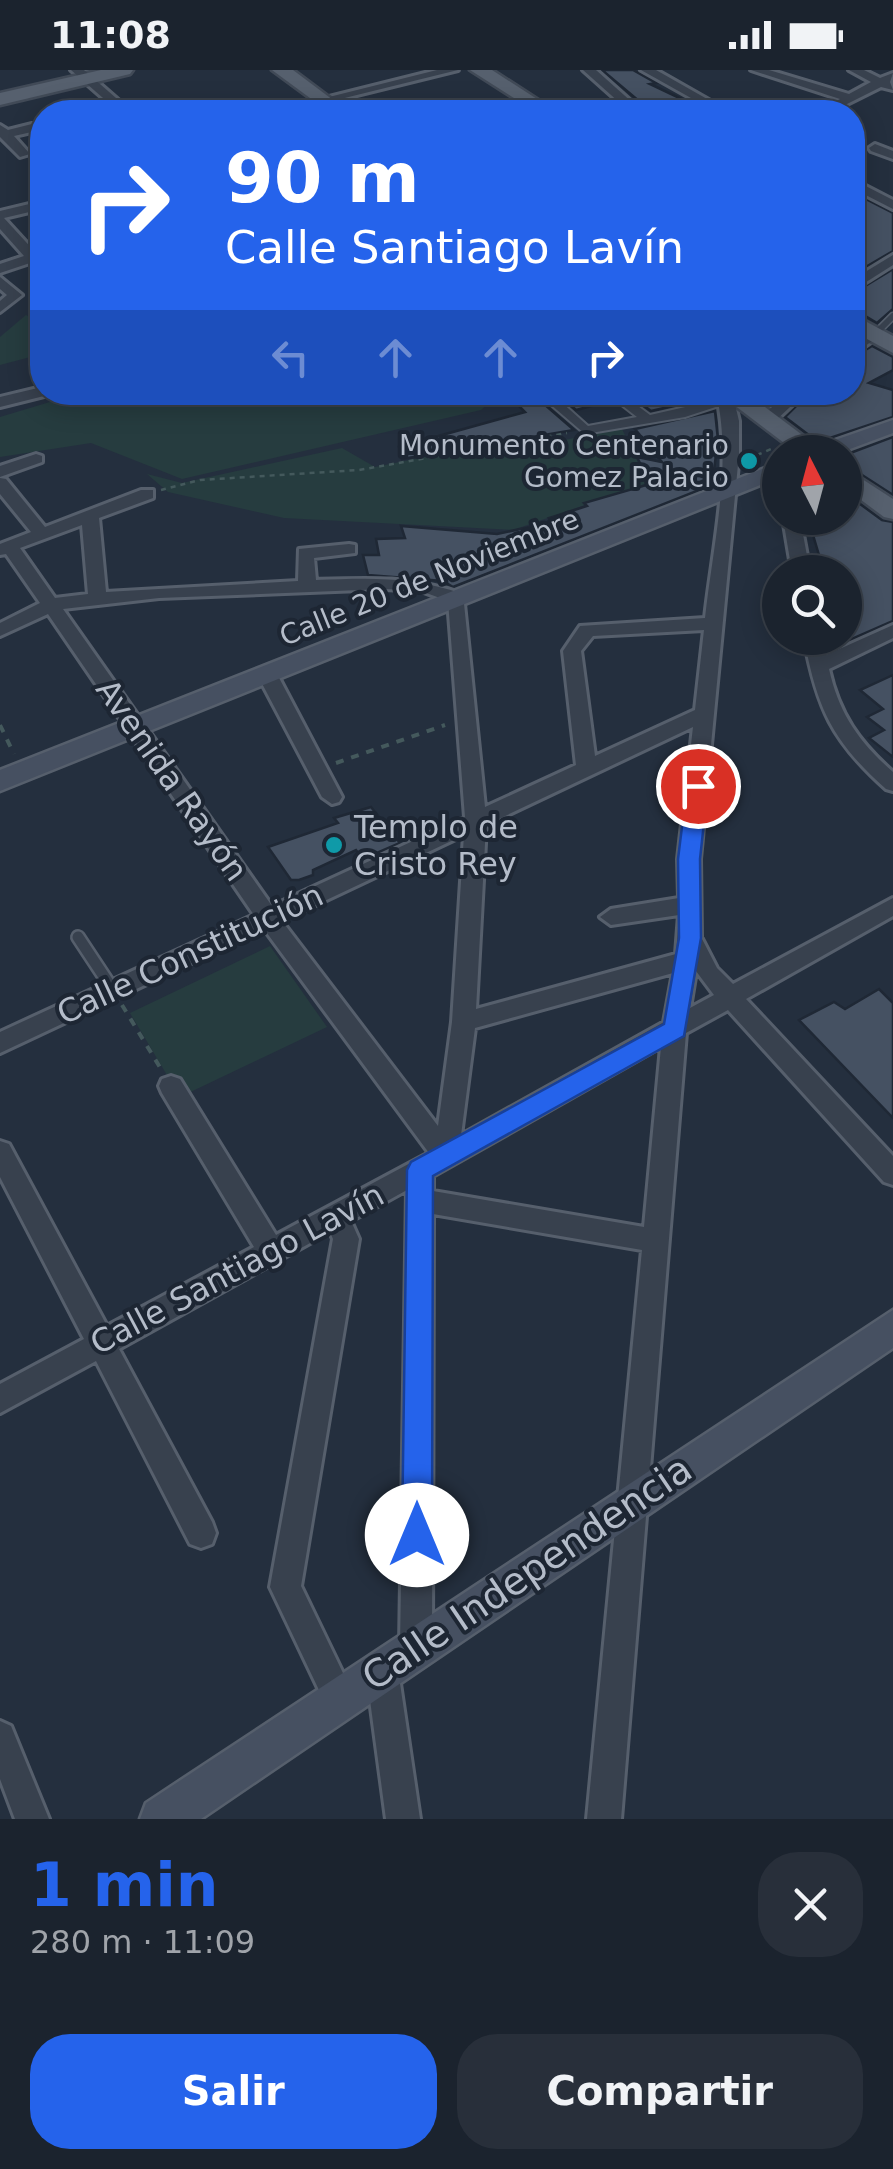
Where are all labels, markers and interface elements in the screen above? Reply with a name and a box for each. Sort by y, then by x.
text: 11:08 [50,13,171,57]
text: 90 m [225,137,420,219]
icon: right [60,140,190,270]
text: Calle Santiago Lavín [225,221,684,274]
icon: left [263,330,318,385]
icon: ahead [368,330,423,385]
icon: ahead [473,330,528,385]
icon: right [578,330,633,385]
place label: Monumento Centenario Gomez Palacio [399,429,729,494]
north arrow [762,435,862,535]
map controls [762,435,862,655]
marker: Monumento Centenario Gomez Palacio [738,450,760,472]
street label: Calle 20 de Noviembre [275,502,584,653]
button: search [762,555,862,655]
street label: Avenida Rayón [88,672,256,888]
pin [656,744,741,829]
icon: arrive [671,759,726,814]
place label: Templo de Cristo Rey [353,808,518,883]
marker: Templo de Cristo Rey [323,834,345,856]
street label: Calle Constitución [51,876,329,1032]
street label: Calle Santiago Lavín [84,1176,390,1362]
street label: Calle Independencia [354,1447,700,1699]
position arrow [365,1483,469,1587]
text: 1 min [30,1850,218,1920]
button: close [758,1852,863,1957]
text: 280 m · 11:09 [30,1923,255,1961]
button: Salir [30,2034,437,2149]
button: Compartir [457,2034,863,2149]

